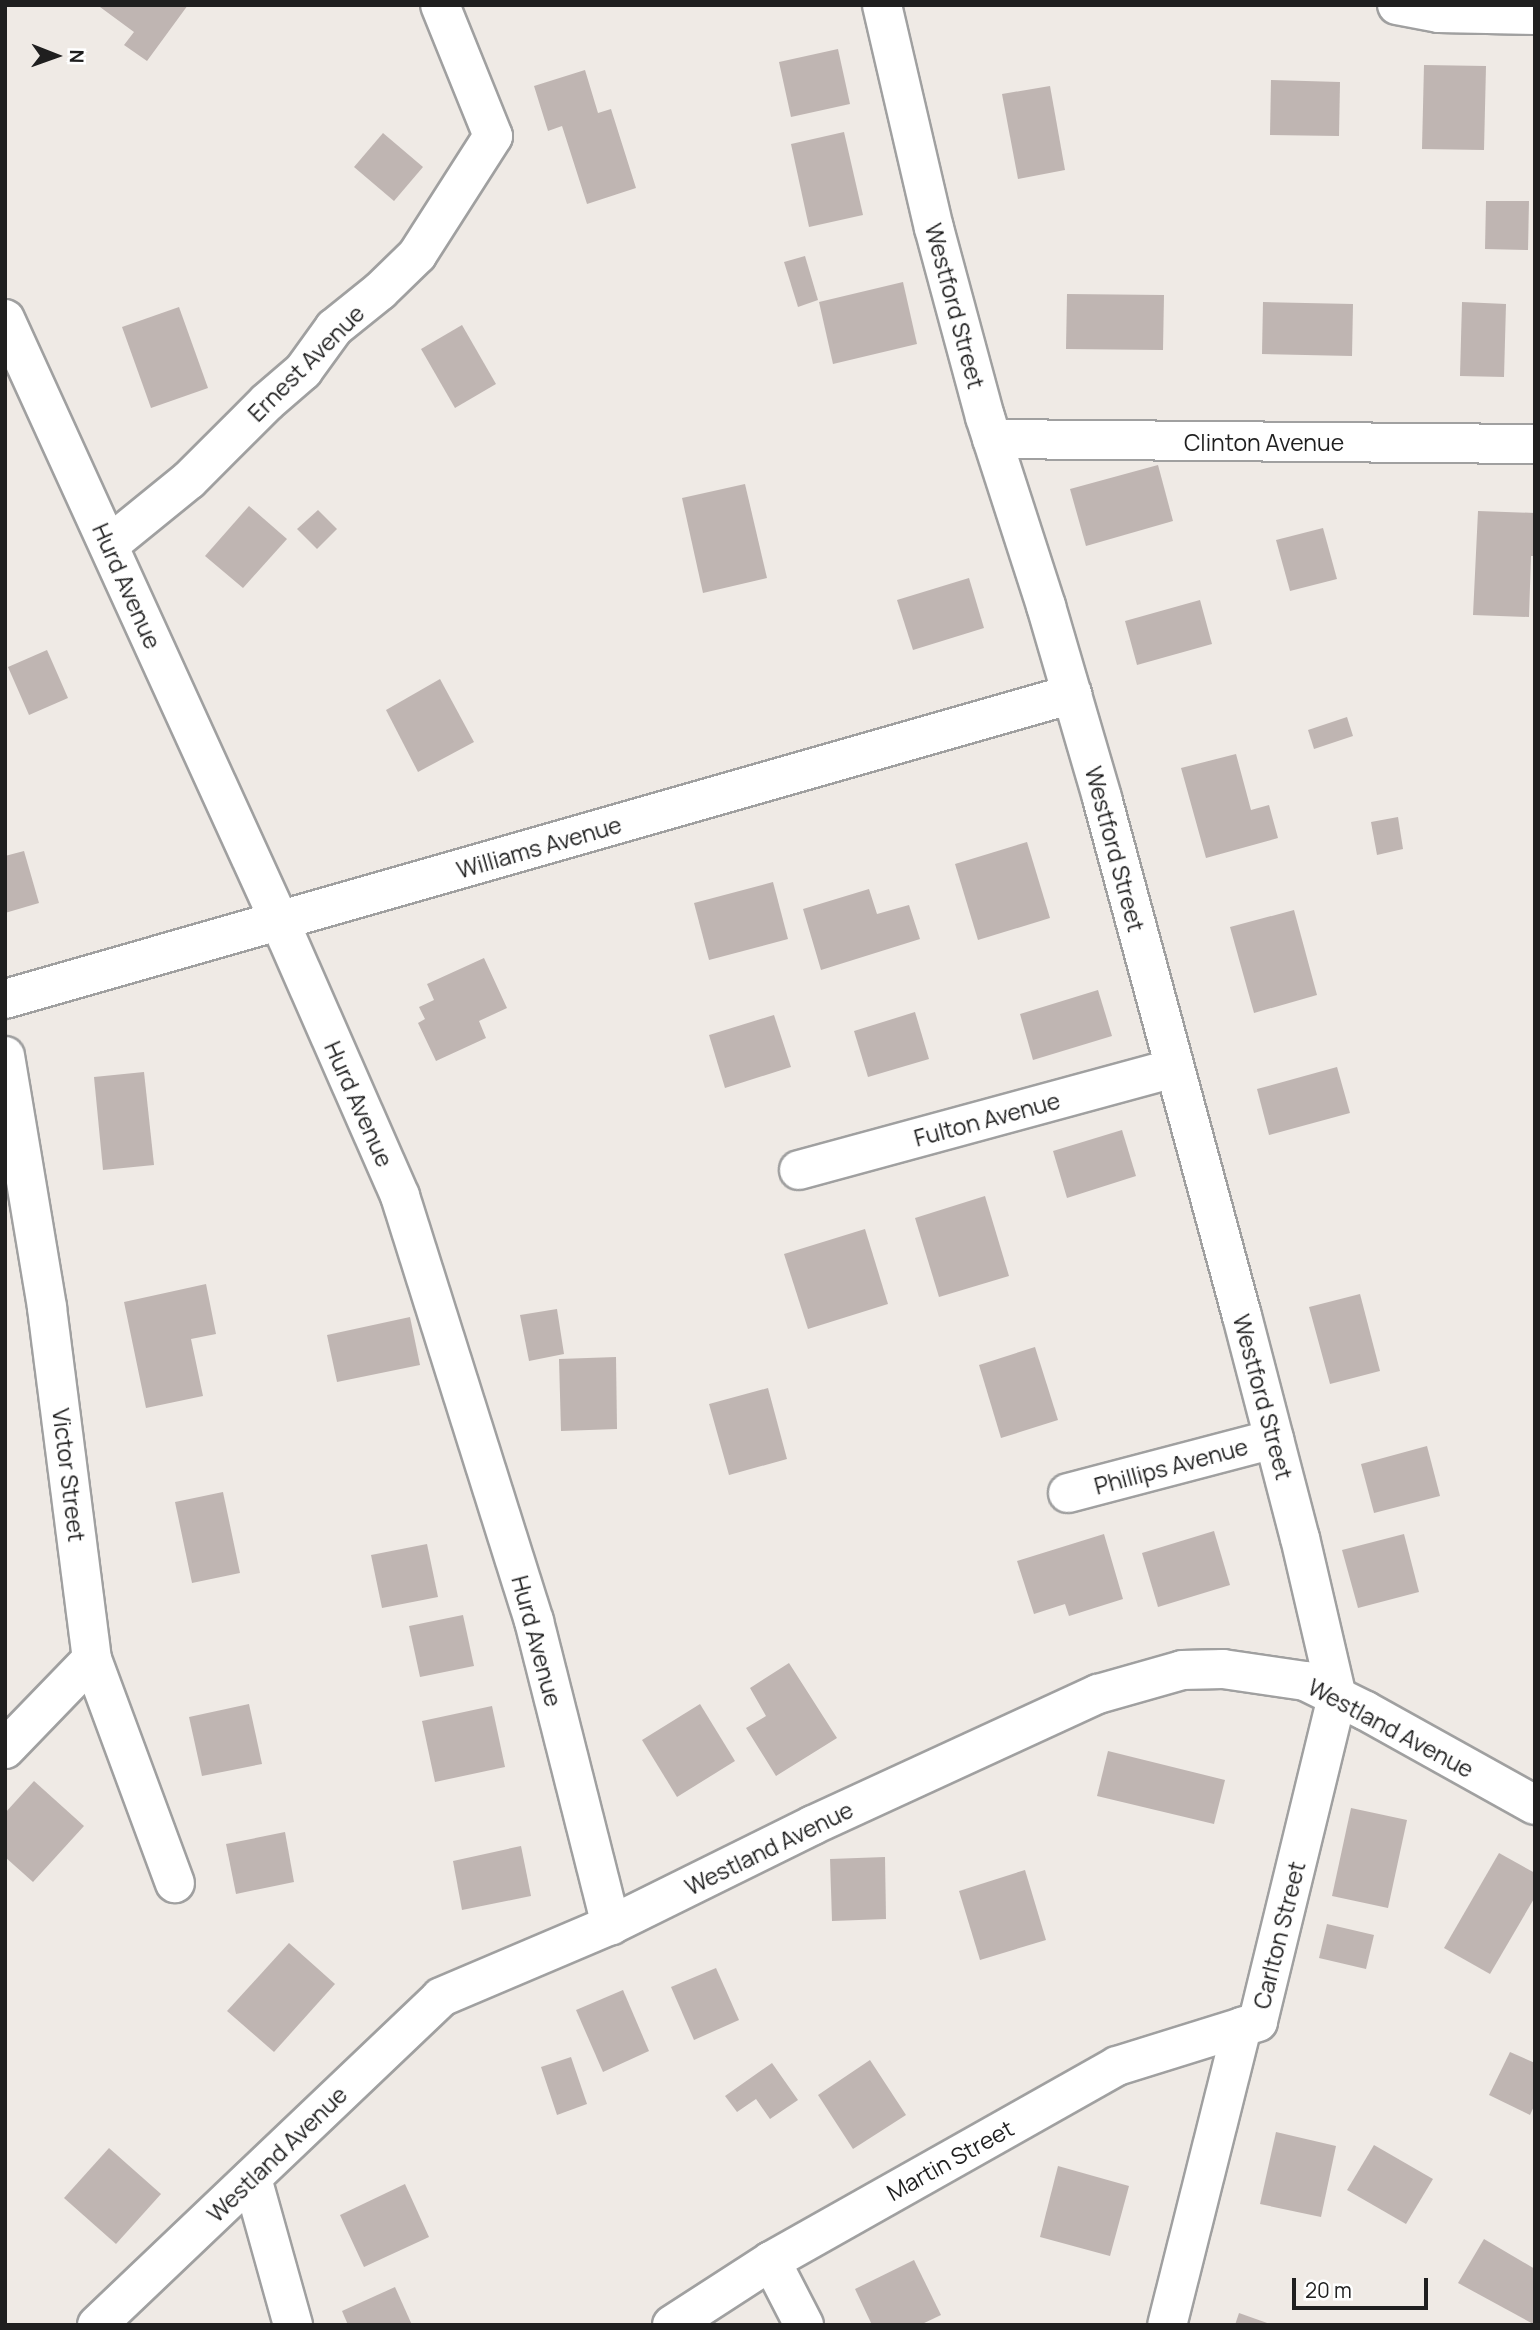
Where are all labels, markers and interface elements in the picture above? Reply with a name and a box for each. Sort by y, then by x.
north arrow [21,21,91,91]
text: N [64,49,90,63]
street label: Westford Street [920,220,990,392]
street label: Ernest Avenue [242,299,370,427]
street label: Clinton Avenue [1184,428,1344,456]
street label: Hurd Avenue [87,519,167,653]
street label: Westford Street [1080,763,1150,935]
street label: Williams Avenue [453,810,625,884]
street label: Hurd Avenue [319,1037,399,1171]
street label: Fulton Avenue [911,1086,1063,1152]
street label: Westford Street [1228,1311,1298,1483]
street label: Victor Street [47,1407,91,1543]
street label: Phillips Avenue [1091,1432,1251,1500]
street label: Hurd Avenue [506,1573,568,1709]
street label: Westland Avenue [1303,1673,1479,1783]
street label: Westland Avenue [680,1795,858,1901]
street label: Carlton Street [1247,1858,1311,2012]
street label: Westland Avenue [201,2080,353,2228]
street label: Martin Street [882,2114,1018,2206]
scale bar [1295,2264,1432,2308]
text: 20 m [1305,2276,1352,2304]

